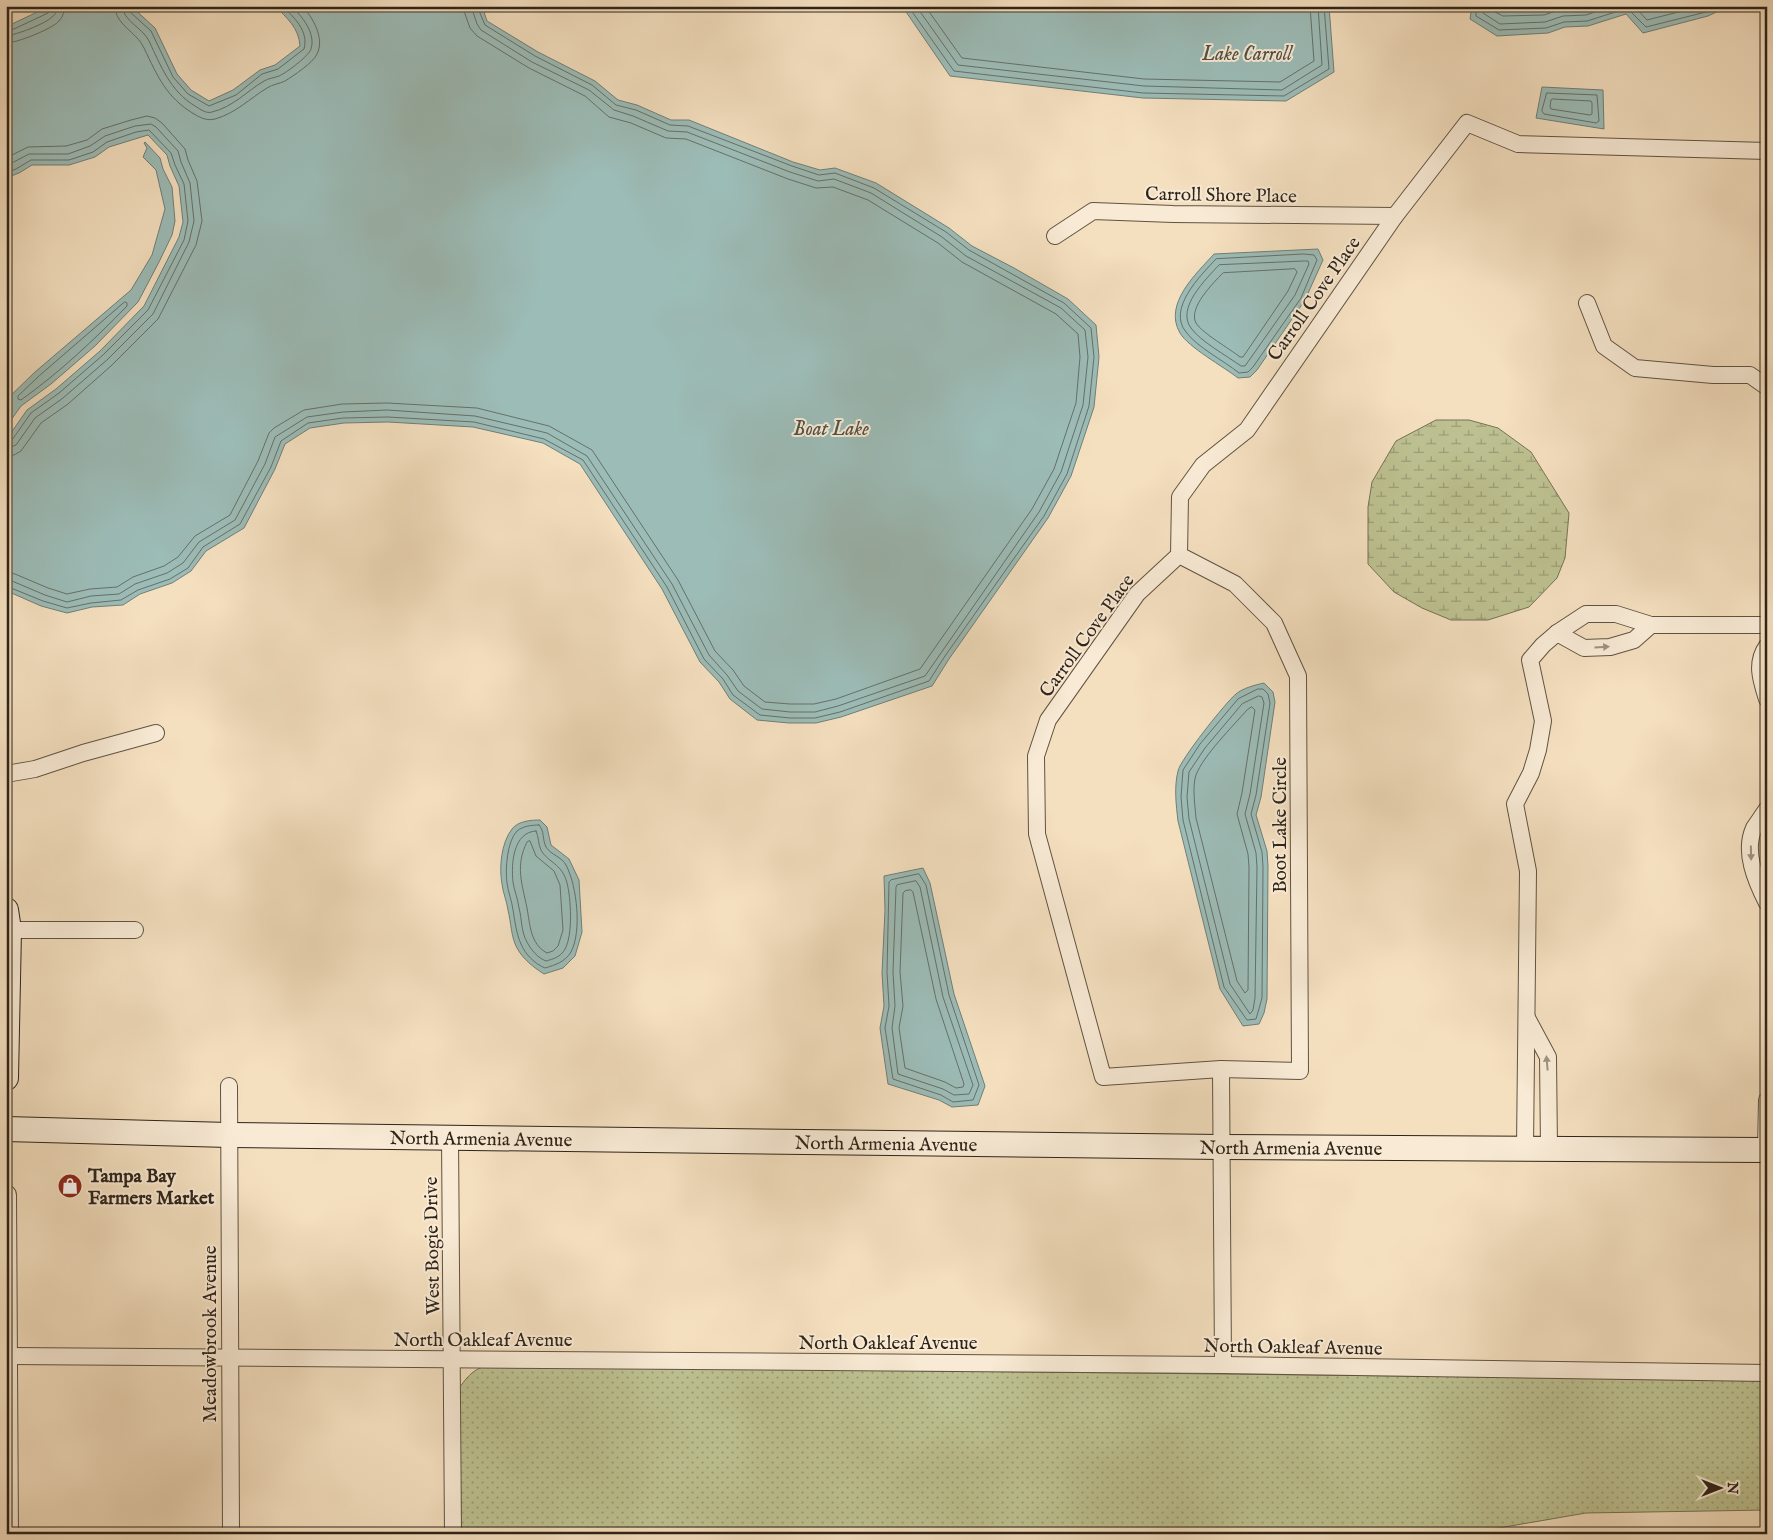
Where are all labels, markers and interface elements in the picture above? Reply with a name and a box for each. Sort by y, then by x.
water label: Lake Carroll [1201,42,1294,67]
street label: Carroll Shore Place [1145,183,1297,209]
street label: Carroll Cove Place [1263,232,1367,366]
water label: Boat Lake [793,417,869,442]
street label: Carroll Cove Place [1035,570,1141,703]
one-way arrow [1594,643,1610,651]
street label: Boot Lake Circle [1269,757,1293,893]
one-way arrow [1748,846,1756,862]
one-way arrow [1543,1055,1551,1071]
street label: North Armenia Avenue [389,1127,573,1153]
street label: North Armenia Avenue [794,1132,978,1158]
street label: North Armenia Avenue [1199,1137,1383,1162]
place label: Tampa Bay Farmers Market [87,1165,215,1211]
shop icon: Tampa Bay Farmers Market [57,1173,83,1199]
street label: West Bogie Drive [420,1176,446,1315]
street label: Meadowbrook Avenue [199,1245,223,1423]
street label: North Oakleaf Avenue [393,1329,573,1353]
street label: North Oakleaf Avenue [798,1332,978,1356]
street label: North Oakleaf Avenue [1203,1334,1383,1362]
north arrow [1696,1462,1746,1512]
text: N [1723,1481,1741,1494]

